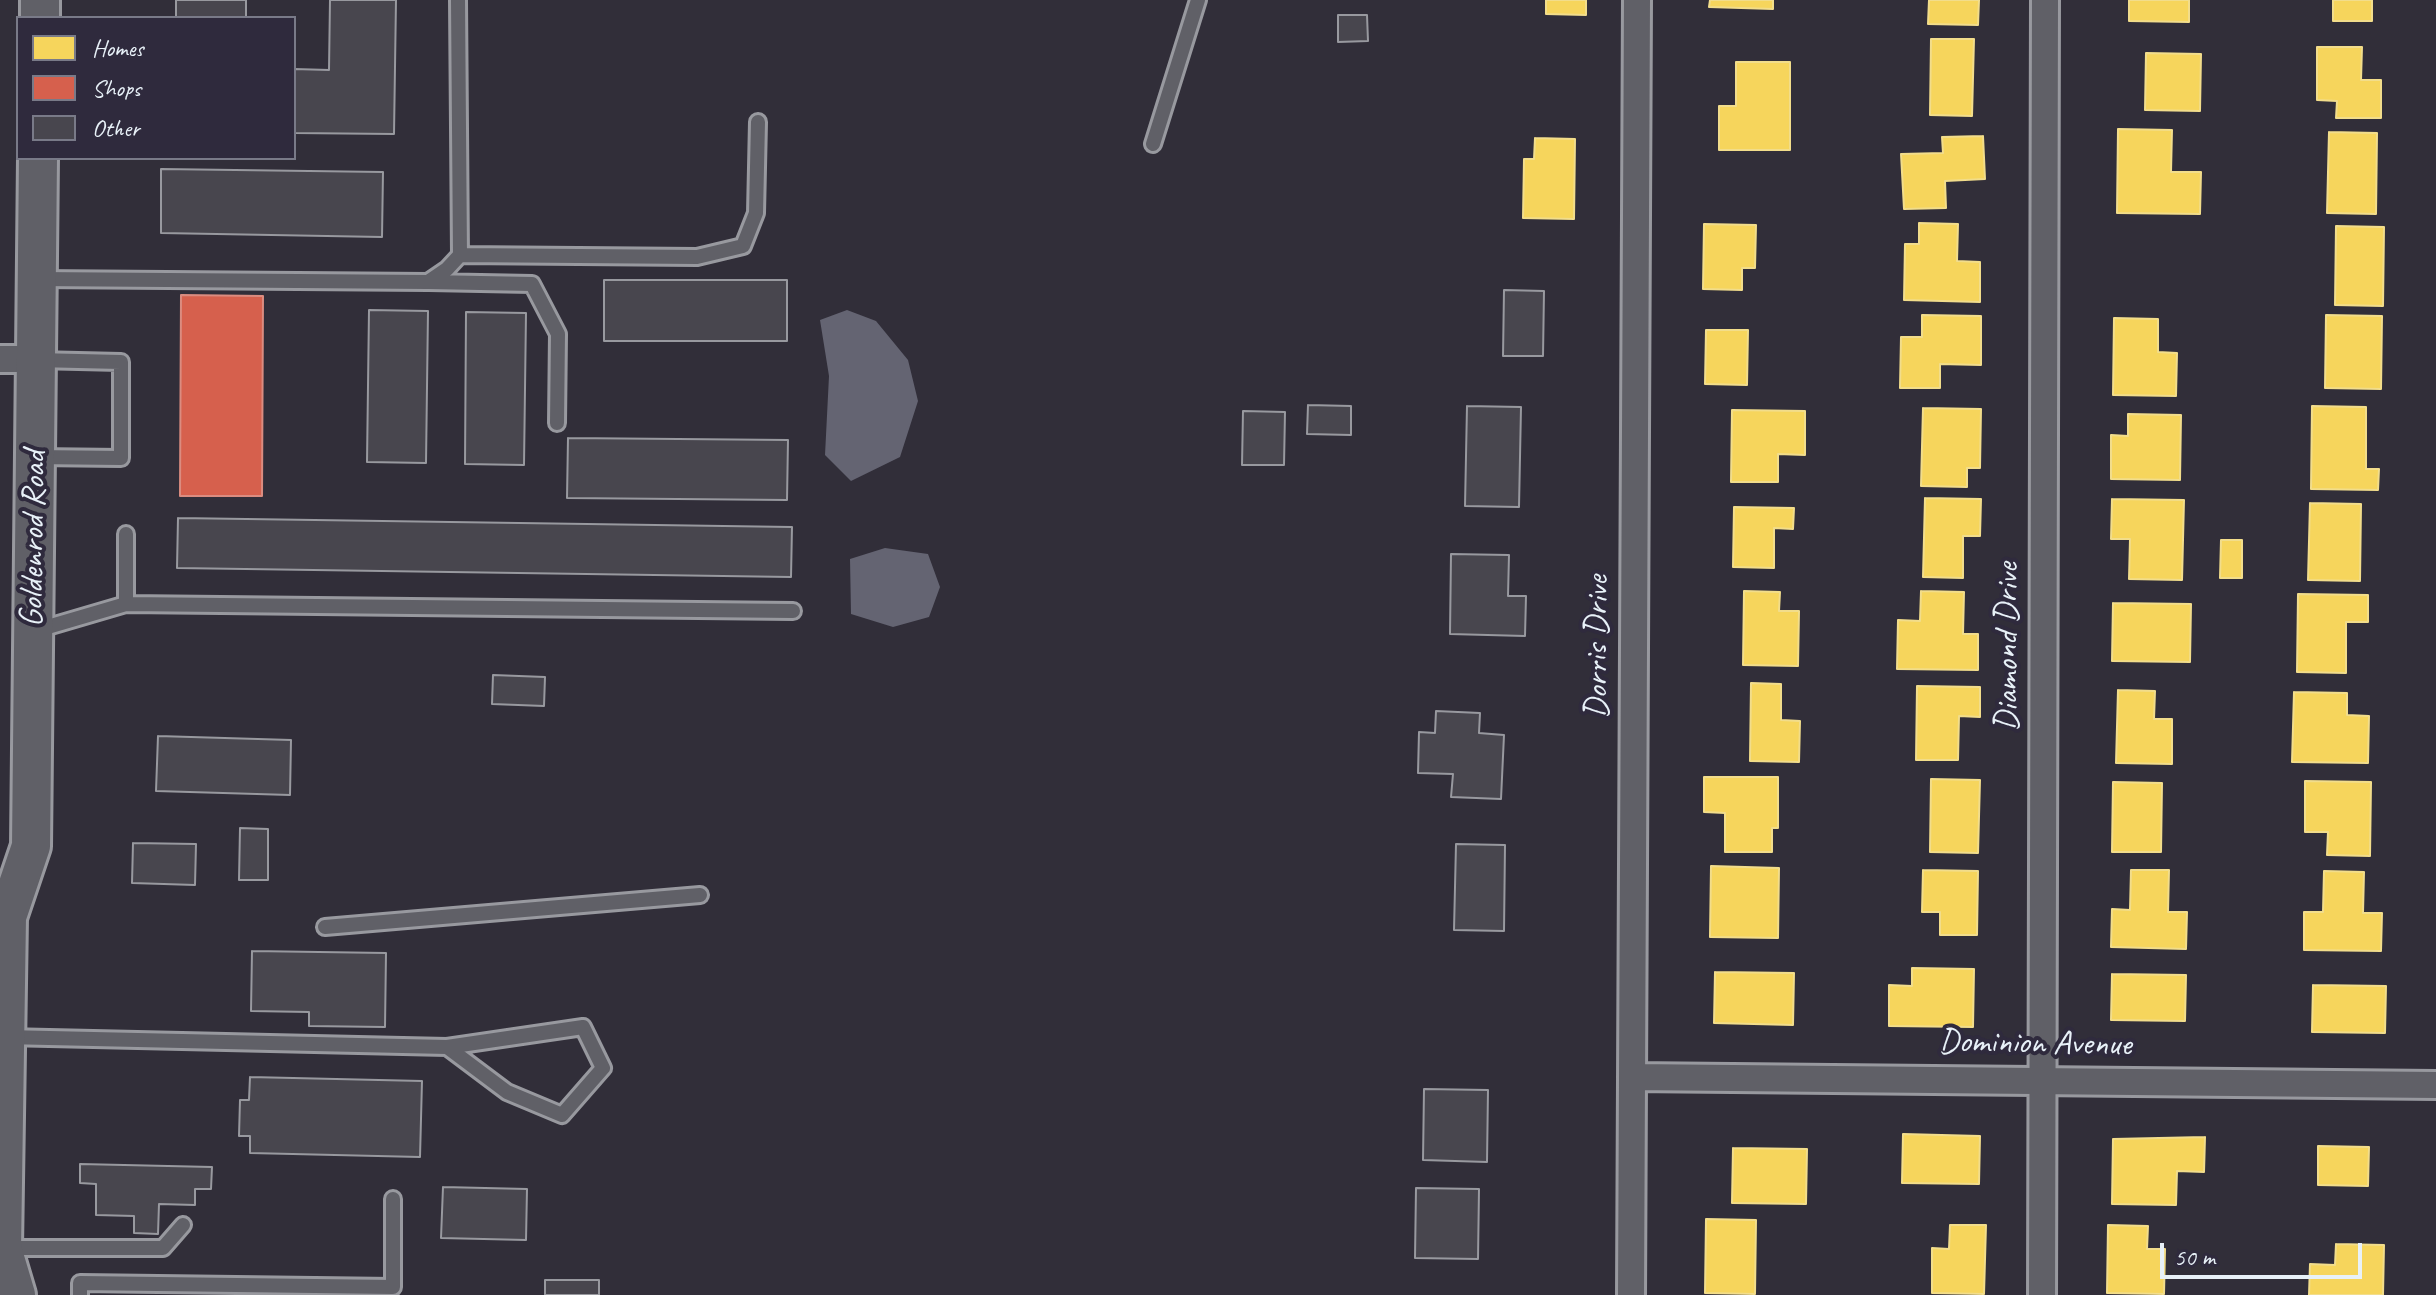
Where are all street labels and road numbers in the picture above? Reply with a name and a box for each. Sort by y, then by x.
street label: Goldenrod Road [12,450,56,628]
street label: Diamond Drive [1988,562,2028,732]
street label: Dorris Drive [1578,575,1618,719]
street label: Dominion Avenue [1938,1022,2132,1066]

